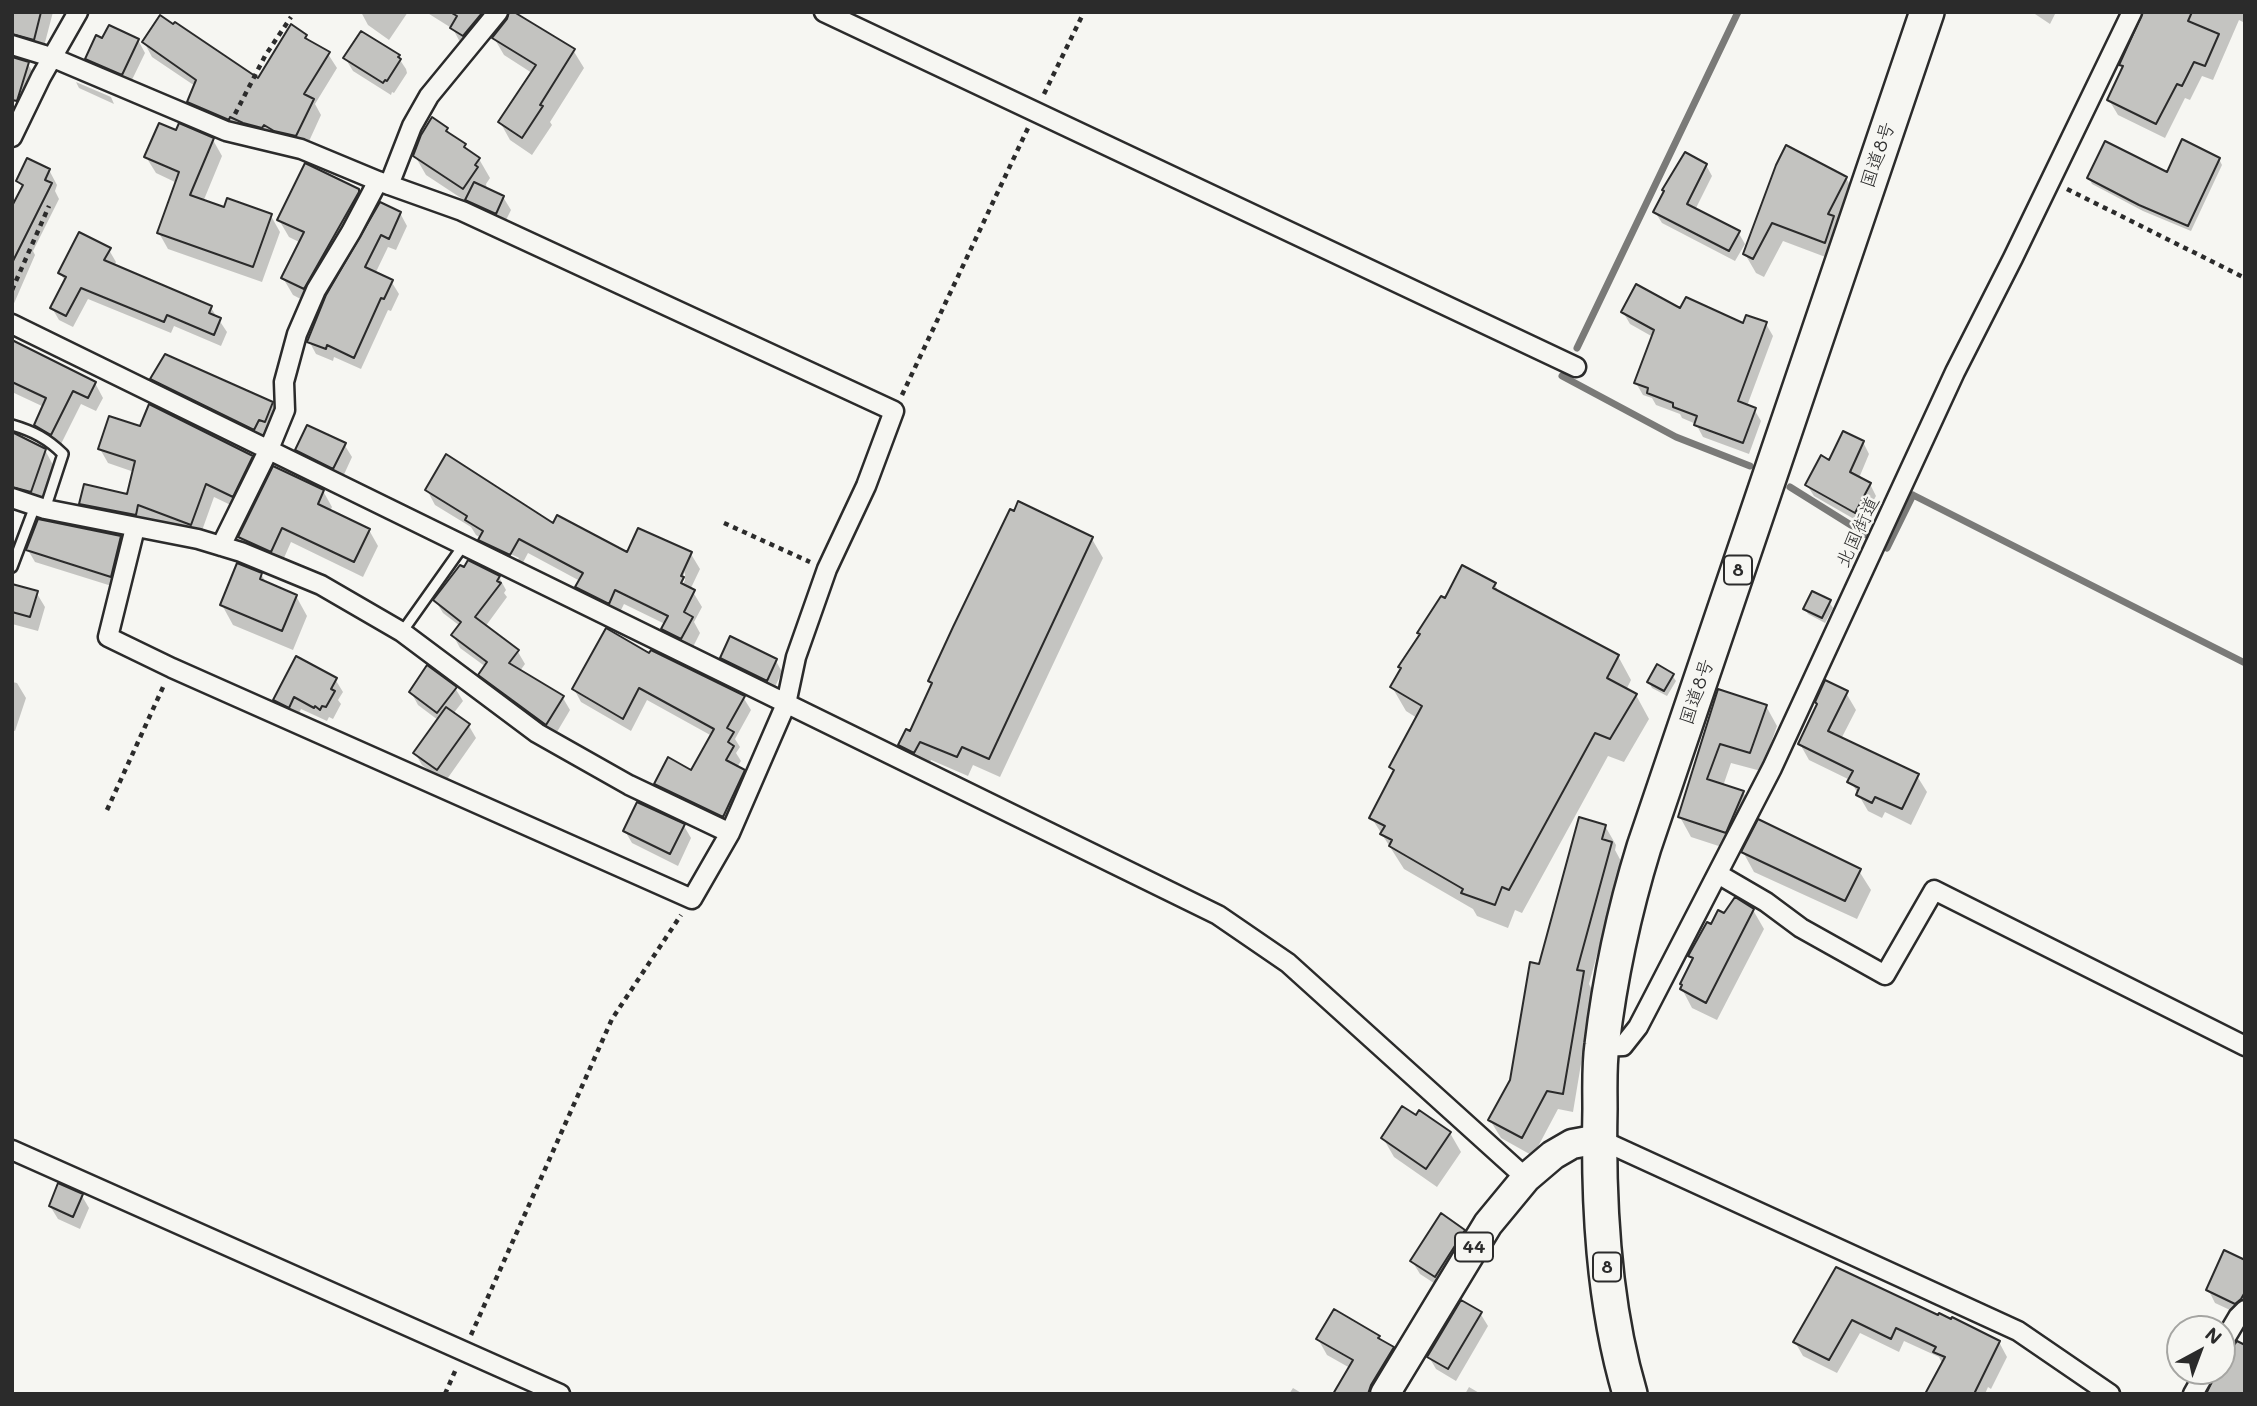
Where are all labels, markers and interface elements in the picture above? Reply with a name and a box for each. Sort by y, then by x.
street label: 国道8号 [1856,119,1900,191]
street label: 北国街道 [1832,493,1884,571]
road number: 8 [1724,556,1752,584]
street label: 国道8号 [1675,656,1719,728]
road number: 44 [1455,1232,1493,1262]
road number: 8 [1593,1252,1621,1282]
north arrow [2166,1315,2236,1385]
text: N [2200,1321,2227,1349]

